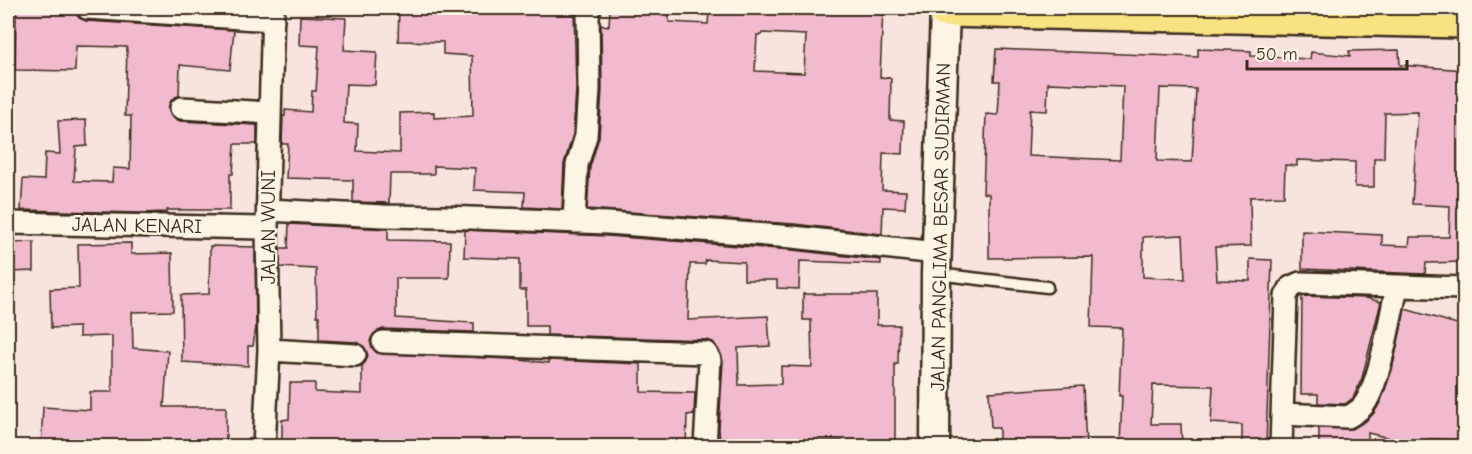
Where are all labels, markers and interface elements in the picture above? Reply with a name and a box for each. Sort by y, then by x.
scale bar [1247,33,1408,71]
text: 50 m [1256,44,1298,65]
street label: JALAN PANGLIMA BESAR SUDIRMAN [926,63,955,391]
street label: JALAN WUNI [257,170,280,284]
street label: JALAN KENARI [72,213,202,238]

